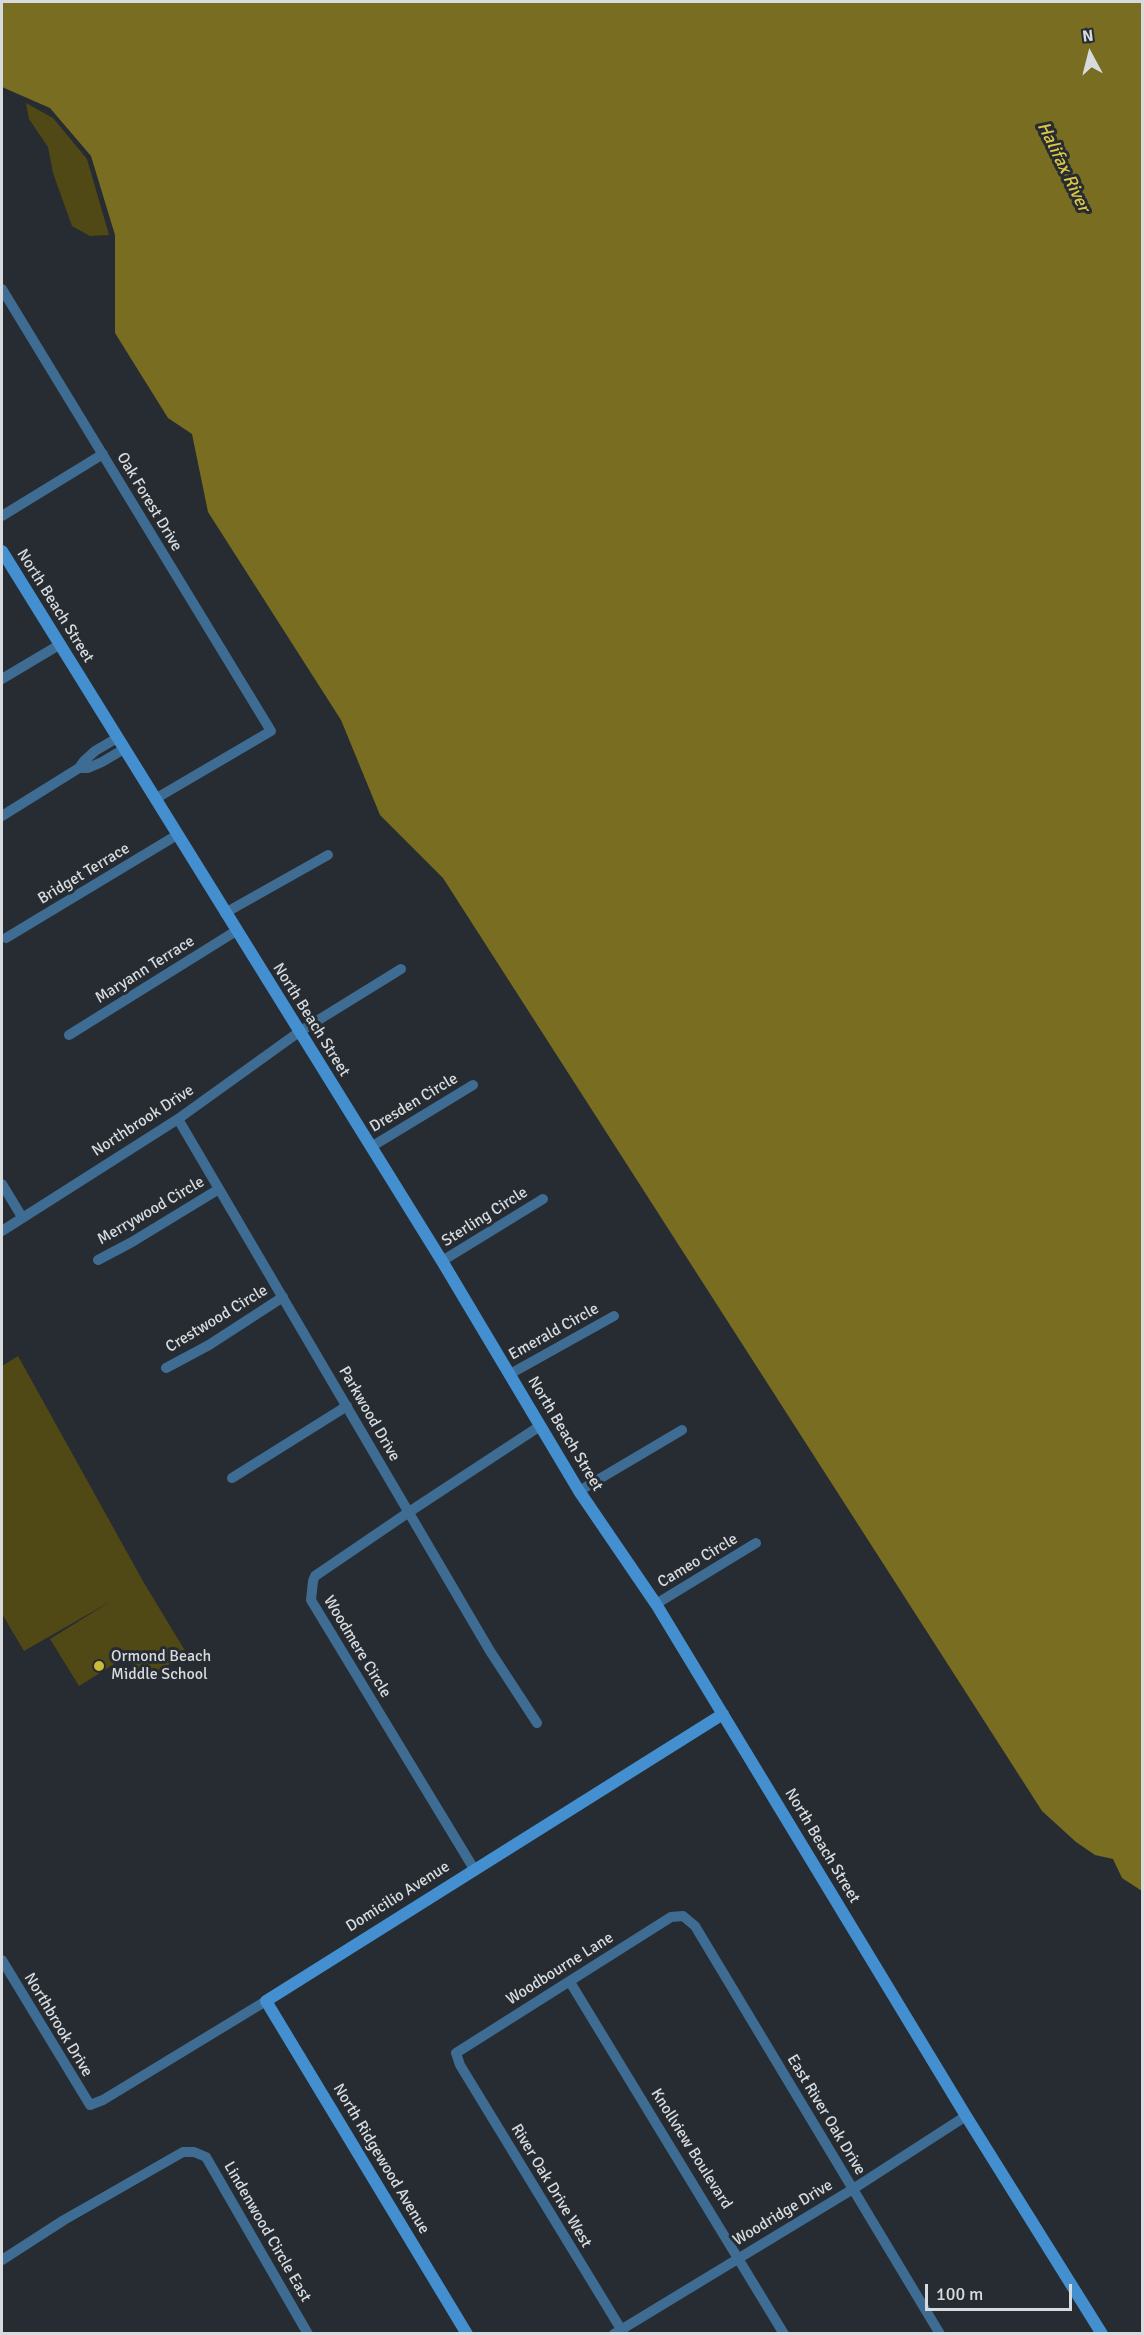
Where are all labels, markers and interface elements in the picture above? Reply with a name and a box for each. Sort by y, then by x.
north arrow [1060,24,1120,84]
text: N [1081,26,1095,47]
water label: Halifax River [1032,118,1094,216]
street label: Oak Forest Drive [112,449,186,555]
street label: North Beach Street [12,546,98,666]
street label: Bridget Terrace [35,839,133,909]
street label: Maryann Terrace [92,932,198,1008]
street label: North Beach Street [268,960,354,1080]
street label: Dresden Circle [366,1069,462,1137]
street label: Northbrook Drive [88,1081,198,1161]
street label: Merrywood Circle [94,1173,208,1249]
street label: Sterling Circle [439,1183,531,1251]
street label: Crestwood Circle [162,1281,272,1357]
street label: Emerald Circle [506,1299,602,1365]
street label: Parkwood Drive [334,1363,404,1465]
street label: North Beach Street [523,1373,607,1495]
street label: Cameo Circle [655,1530,741,1592]
street label: Woodmere Circle [319,1593,395,1701]
place label: Ormond Beach Middle School [111,1647,211,1685]
marker: Ormond Beach Middle School [92,1659,106,1673]
street label: North Beach Street [780,1785,864,1907]
street label: Domicilio Avenue [343,1857,453,1937]
street label: Woodbourne Lane [503,1928,617,2010]
street label: Northbrook Drive [19,1970,97,2080]
street label: East River Oak Drive [782,2051,870,2179]
street label: North Ridgewood Avenue [328,2080,434,2238]
street label: Knollview Boulevard [646,2085,736,2213]
street label: River Oak Drive West [506,2121,596,2251]
street label: Lindenwood Circle East [219,2158,315,2306]
street label: Woodridge Drive [730,2176,836,2250]
scale bar [928,2272,1075,2310]
text: 100 m [936,2283,983,2305]

